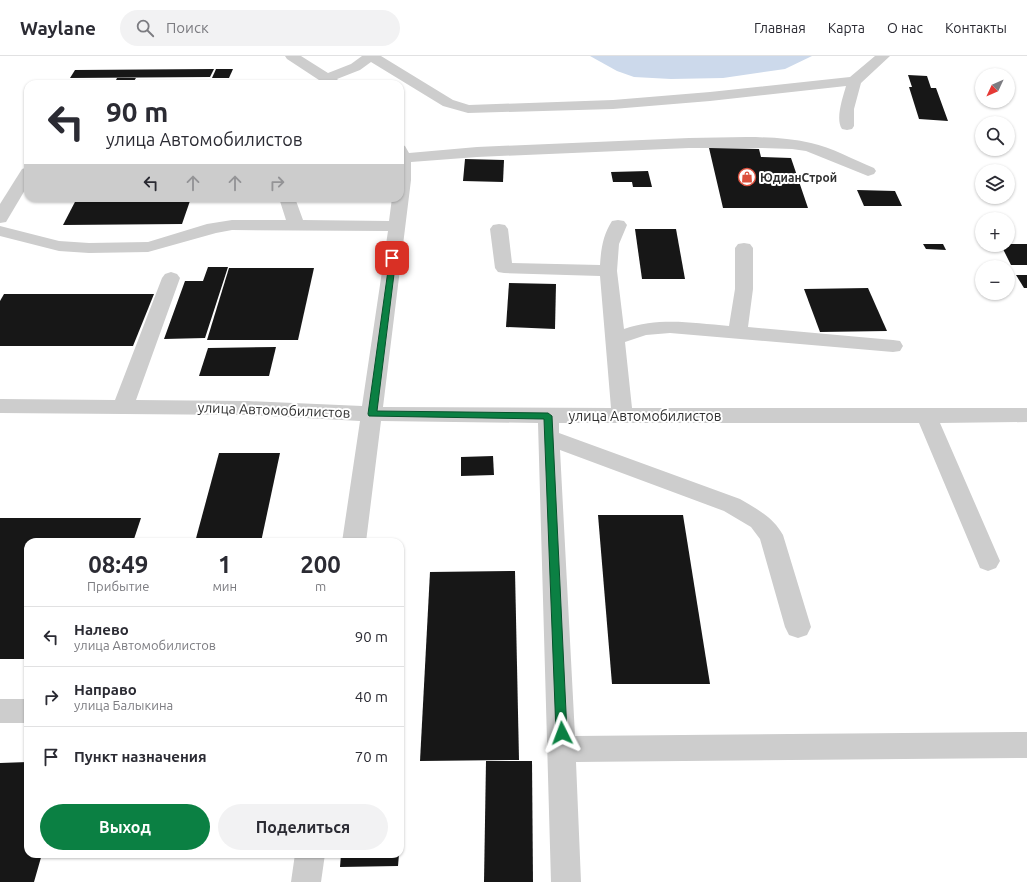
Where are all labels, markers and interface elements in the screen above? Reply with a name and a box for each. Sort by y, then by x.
search box [120,10,400,46]
text: Waylane [20,17,96,39]
icon: search [134,17,156,39]
text: Поиск [166,19,209,36]
text: Главная [754,20,806,36]
text: Карта [828,20,865,36]
text: О нас [887,20,923,36]
text: Контакты [945,20,1007,36]
north arrow [975,68,1015,108]
map controls [975,68,1015,300]
icon: left [40,96,92,148]
text: 90 m [106,96,168,127]
button: search [975,116,1015,156]
text: улица Автомобилистов [106,129,303,149]
button: layers [975,164,1015,204]
shop icon: ЮдианСтрой [737,167,757,187]
place label: ЮдианСтрой [760,171,837,184]
icon: left [140,172,162,194]
icon: ahead [182,172,204,194]
icon: ahead [224,172,246,194]
icon: right [266,172,288,194]
button: + [975,212,1015,252]
pin [375,241,409,275]
icon: arrive [381,247,403,269]
button: − [975,260,1015,300]
street label: улица Автомобилистов [197,399,351,421]
street label: улица Автомобилистов [569,408,721,424]
text: 08:49 [88,551,148,578]
text: 1 [218,551,232,578]
text: 200 [300,551,341,578]
text: Прибытие [87,579,149,593]
text: мин [212,579,237,593]
text: m [315,579,326,593]
text: Налево [74,621,129,638]
icon: left [40,626,62,648]
text: 90 m [355,628,388,645]
text: улица Автомобилистов [74,638,216,652]
text: Направо [74,681,137,698]
icon: right [40,686,62,708]
text: 40 m [355,688,388,705]
text: улица Балыкина [74,698,173,712]
position arrow [541,712,583,754]
icon: arrive [40,746,62,768]
text: Пункт назначения [74,748,207,765]
text: 70 m [355,748,388,765]
button: Выход [40,804,210,850]
button: Поделиться [218,804,388,850]

